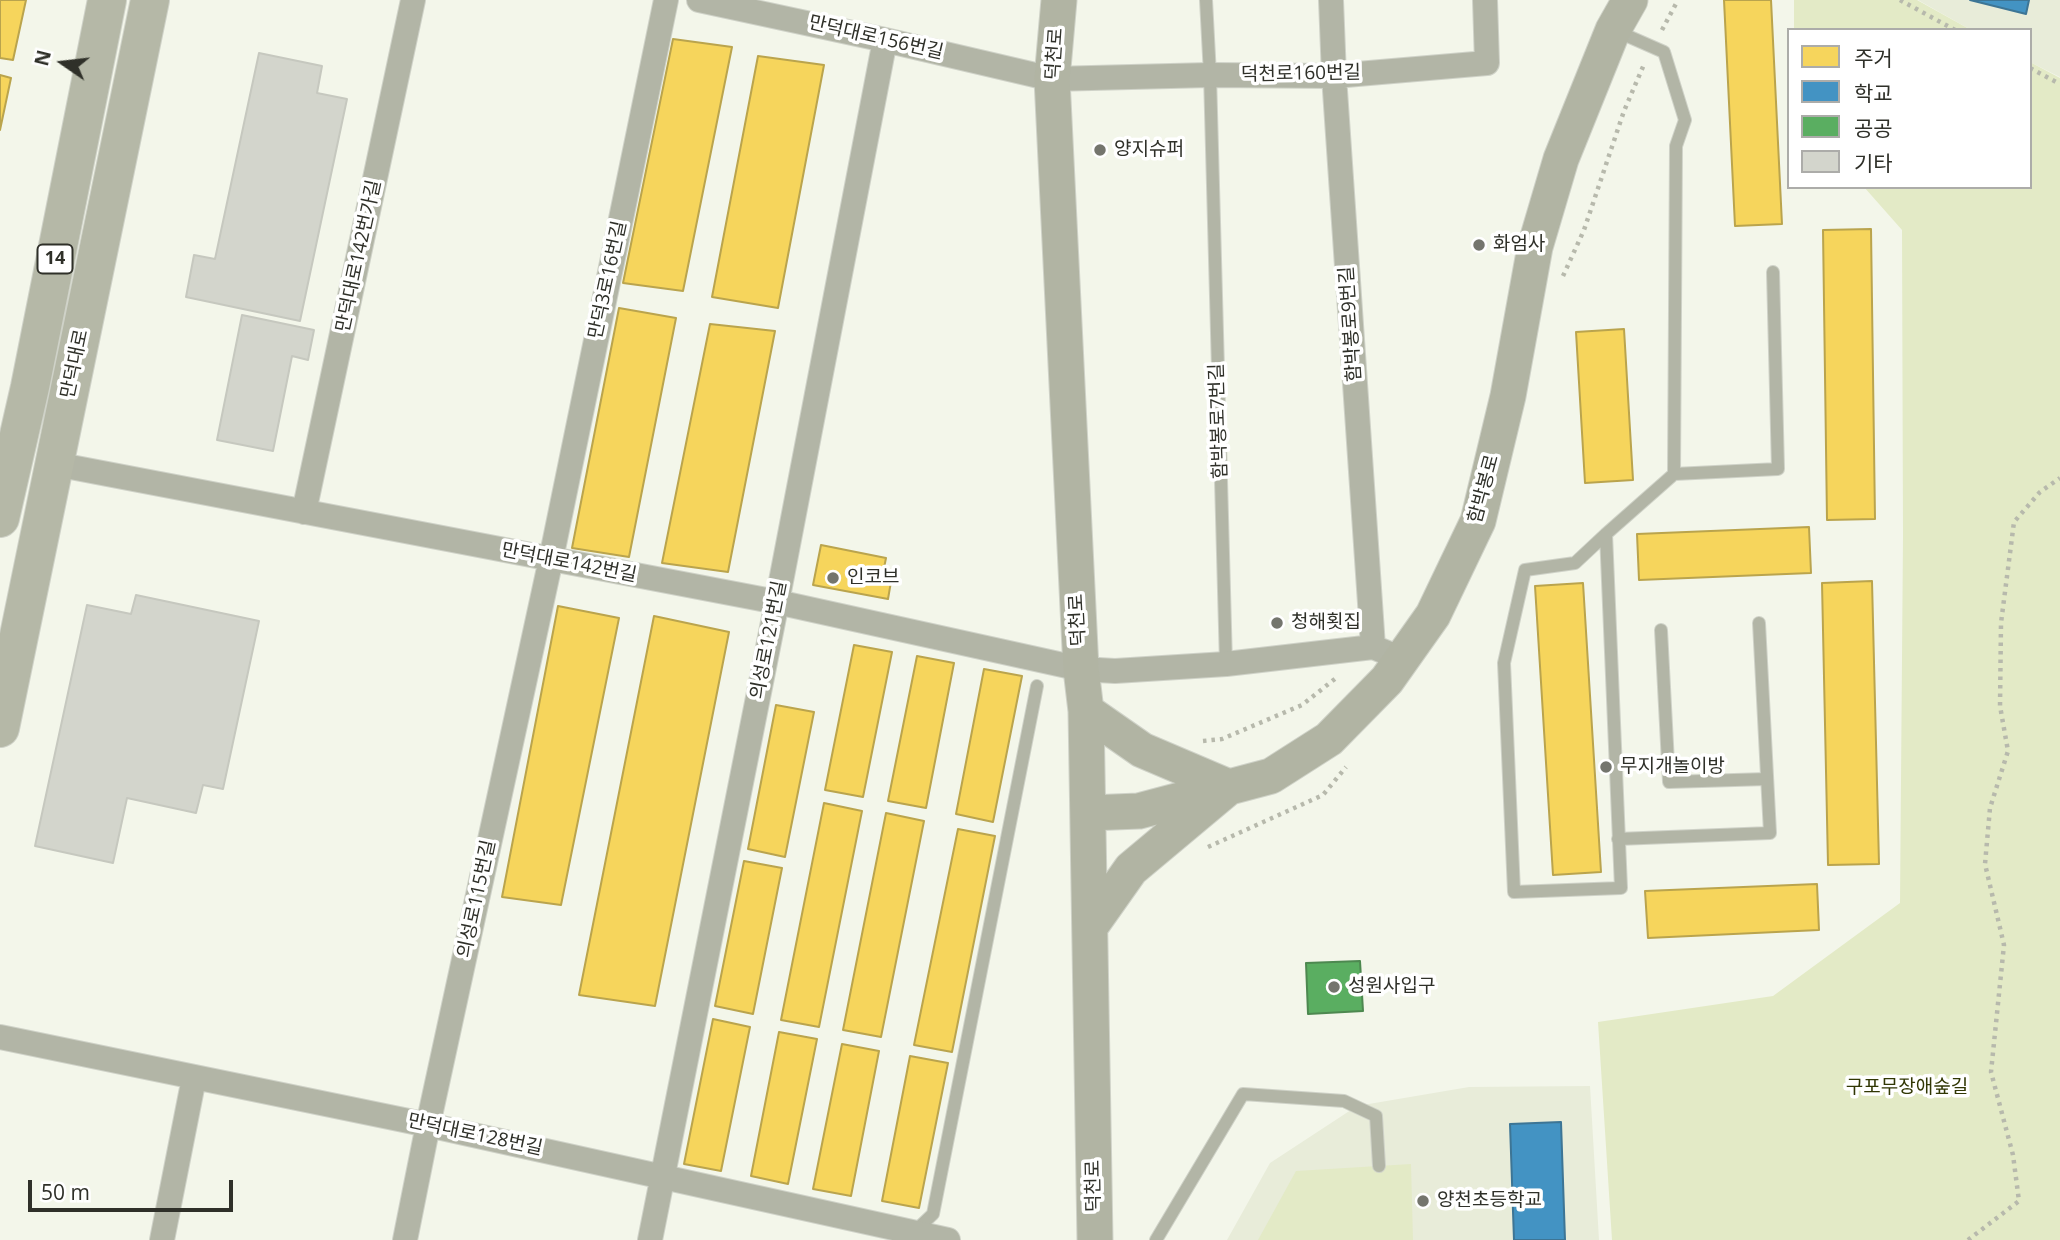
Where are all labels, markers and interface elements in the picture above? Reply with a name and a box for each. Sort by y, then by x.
street label: 만덕대로156번길 [806,11,946,65]
street label: 덕천로 [1042,27,1068,81]
north arrow [28,28,98,98]
legend [1787,28,2032,189]
text: 주거 [1854,44,1893,72]
text: N [28,47,57,69]
street label: 덕천로160번길 [1241,62,1361,86]
text: 학교 [1854,79,1893,107]
text: 공공 [1854,114,1893,142]
place label: 양지슈퍼 [1114,139,1184,161]
marker: 양지슈퍼 [1092,142,1108,158]
text: 기타 [1854,149,1893,177]
street label: 만덕대로142번가길 [332,178,386,334]
street label: 만덕3로16번길 [584,219,632,341]
place label: 화엄사 [1493,234,1545,256]
marker: 화엄사 [1471,237,1487,253]
road number: 14 [38,244,72,274]
street label: 함박봉로9번길 [1336,265,1366,383]
street label: 만덕대로 [57,327,93,401]
street label: 함박봉로7번길 [1206,363,1232,479]
street label: 함박봉로 [1464,452,1504,526]
street label: 만덕대로142번길 [499,539,639,587]
place label: 인코브 [847,567,899,589]
marker: 인코브 [825,570,841,586]
street label: 의성로121번길 [746,579,792,701]
street label: 덕천로 [1065,593,1091,647]
place label: 청해횟집 [1291,612,1361,634]
marker: 청해횟집 [1269,615,1285,631]
place label: 무지개놀이방 [1620,756,1725,778]
marker: 무지개놀이방 [1598,759,1614,775]
street label: 의성로115번길 [453,838,501,960]
place label: 성원사입구 [1348,976,1435,998]
marker: 성원사입구 [1326,979,1342,995]
park label: 구포무장애숲길 [1846,1077,1968,1099]
street label: 만덕대로128번길 [405,1110,545,1160]
street label: 덕천로 [1082,1160,1106,1212]
scale bar [32,1166,236,1210]
text: 50 m [41,1178,90,1206]
place label: 양천초등학교 [1437,1190,1542,1212]
marker: 양천초등학교 [1415,1193,1431,1209]

